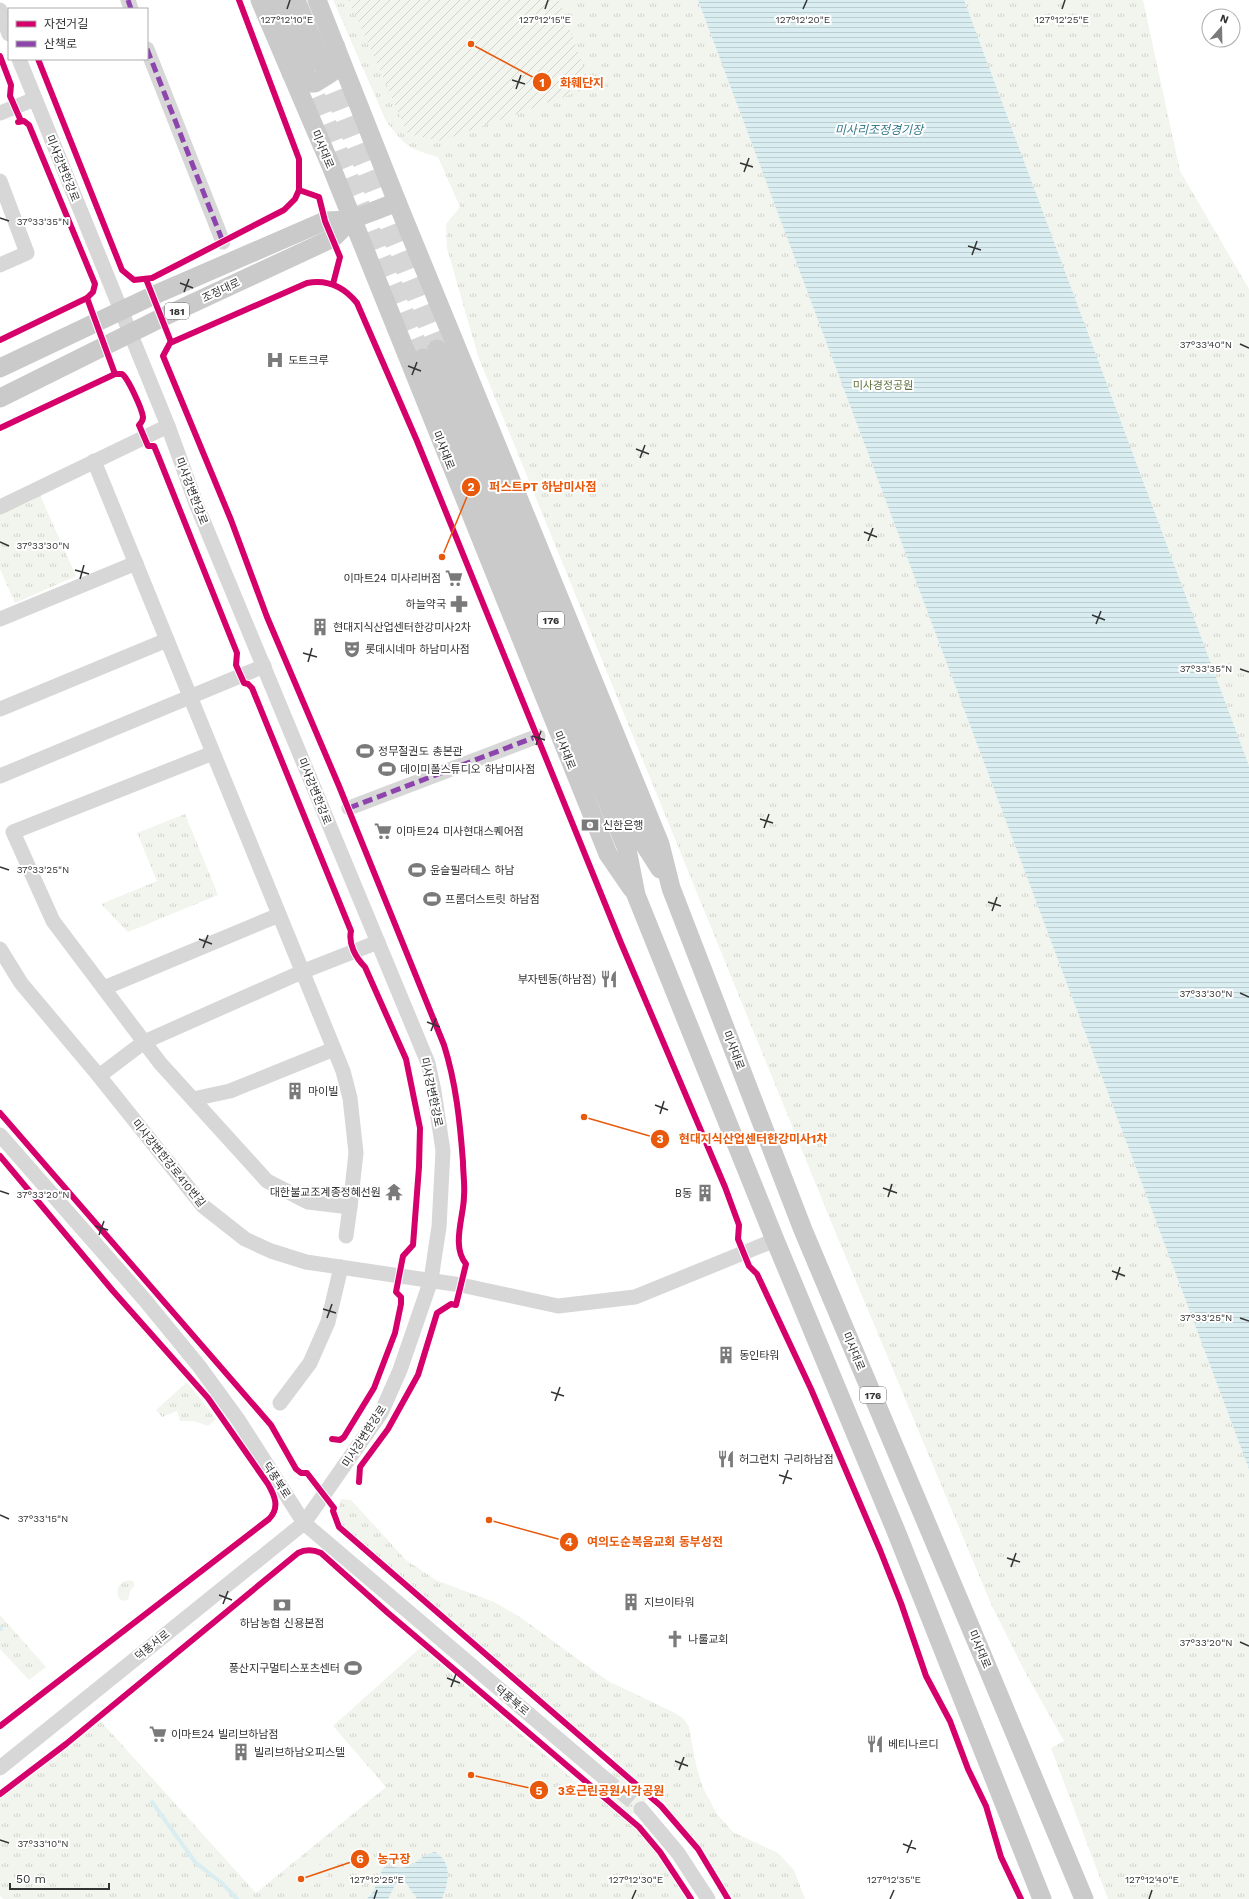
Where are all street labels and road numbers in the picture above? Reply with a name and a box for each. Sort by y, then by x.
street label: 미사대로 [309,128,336,170]
street label: 미사강변한강로 [43,133,82,203]
street label: 조정대로 [200,276,242,305]
road number: 181 [165,303,189,319]
street label: 미사대로 [430,429,457,471]
street label: 미사강변한강로 [173,456,210,527]
road number: 176 [538,612,564,628]
street label: 미사대로 [551,729,578,771]
street label: 미사강변한강로 [295,756,334,826]
street label: 미사대로 [720,1029,747,1071]
street label: 미사강변한강로 [418,1056,445,1128]
street label: 미사강변한강로410번길 [129,1117,208,1210]
street label: 미사대로 [840,1330,867,1372]
road number: 176 [860,1387,886,1403]
street label: 미사강변한강로 [340,1403,389,1470]
street label: 덕풍북로 [260,1460,293,1501]
street label: 덕풍서로 [132,1628,172,1663]
street label: 미사대로 [966,1628,993,1670]
street label: 덕풍북로 [492,1682,531,1718]

